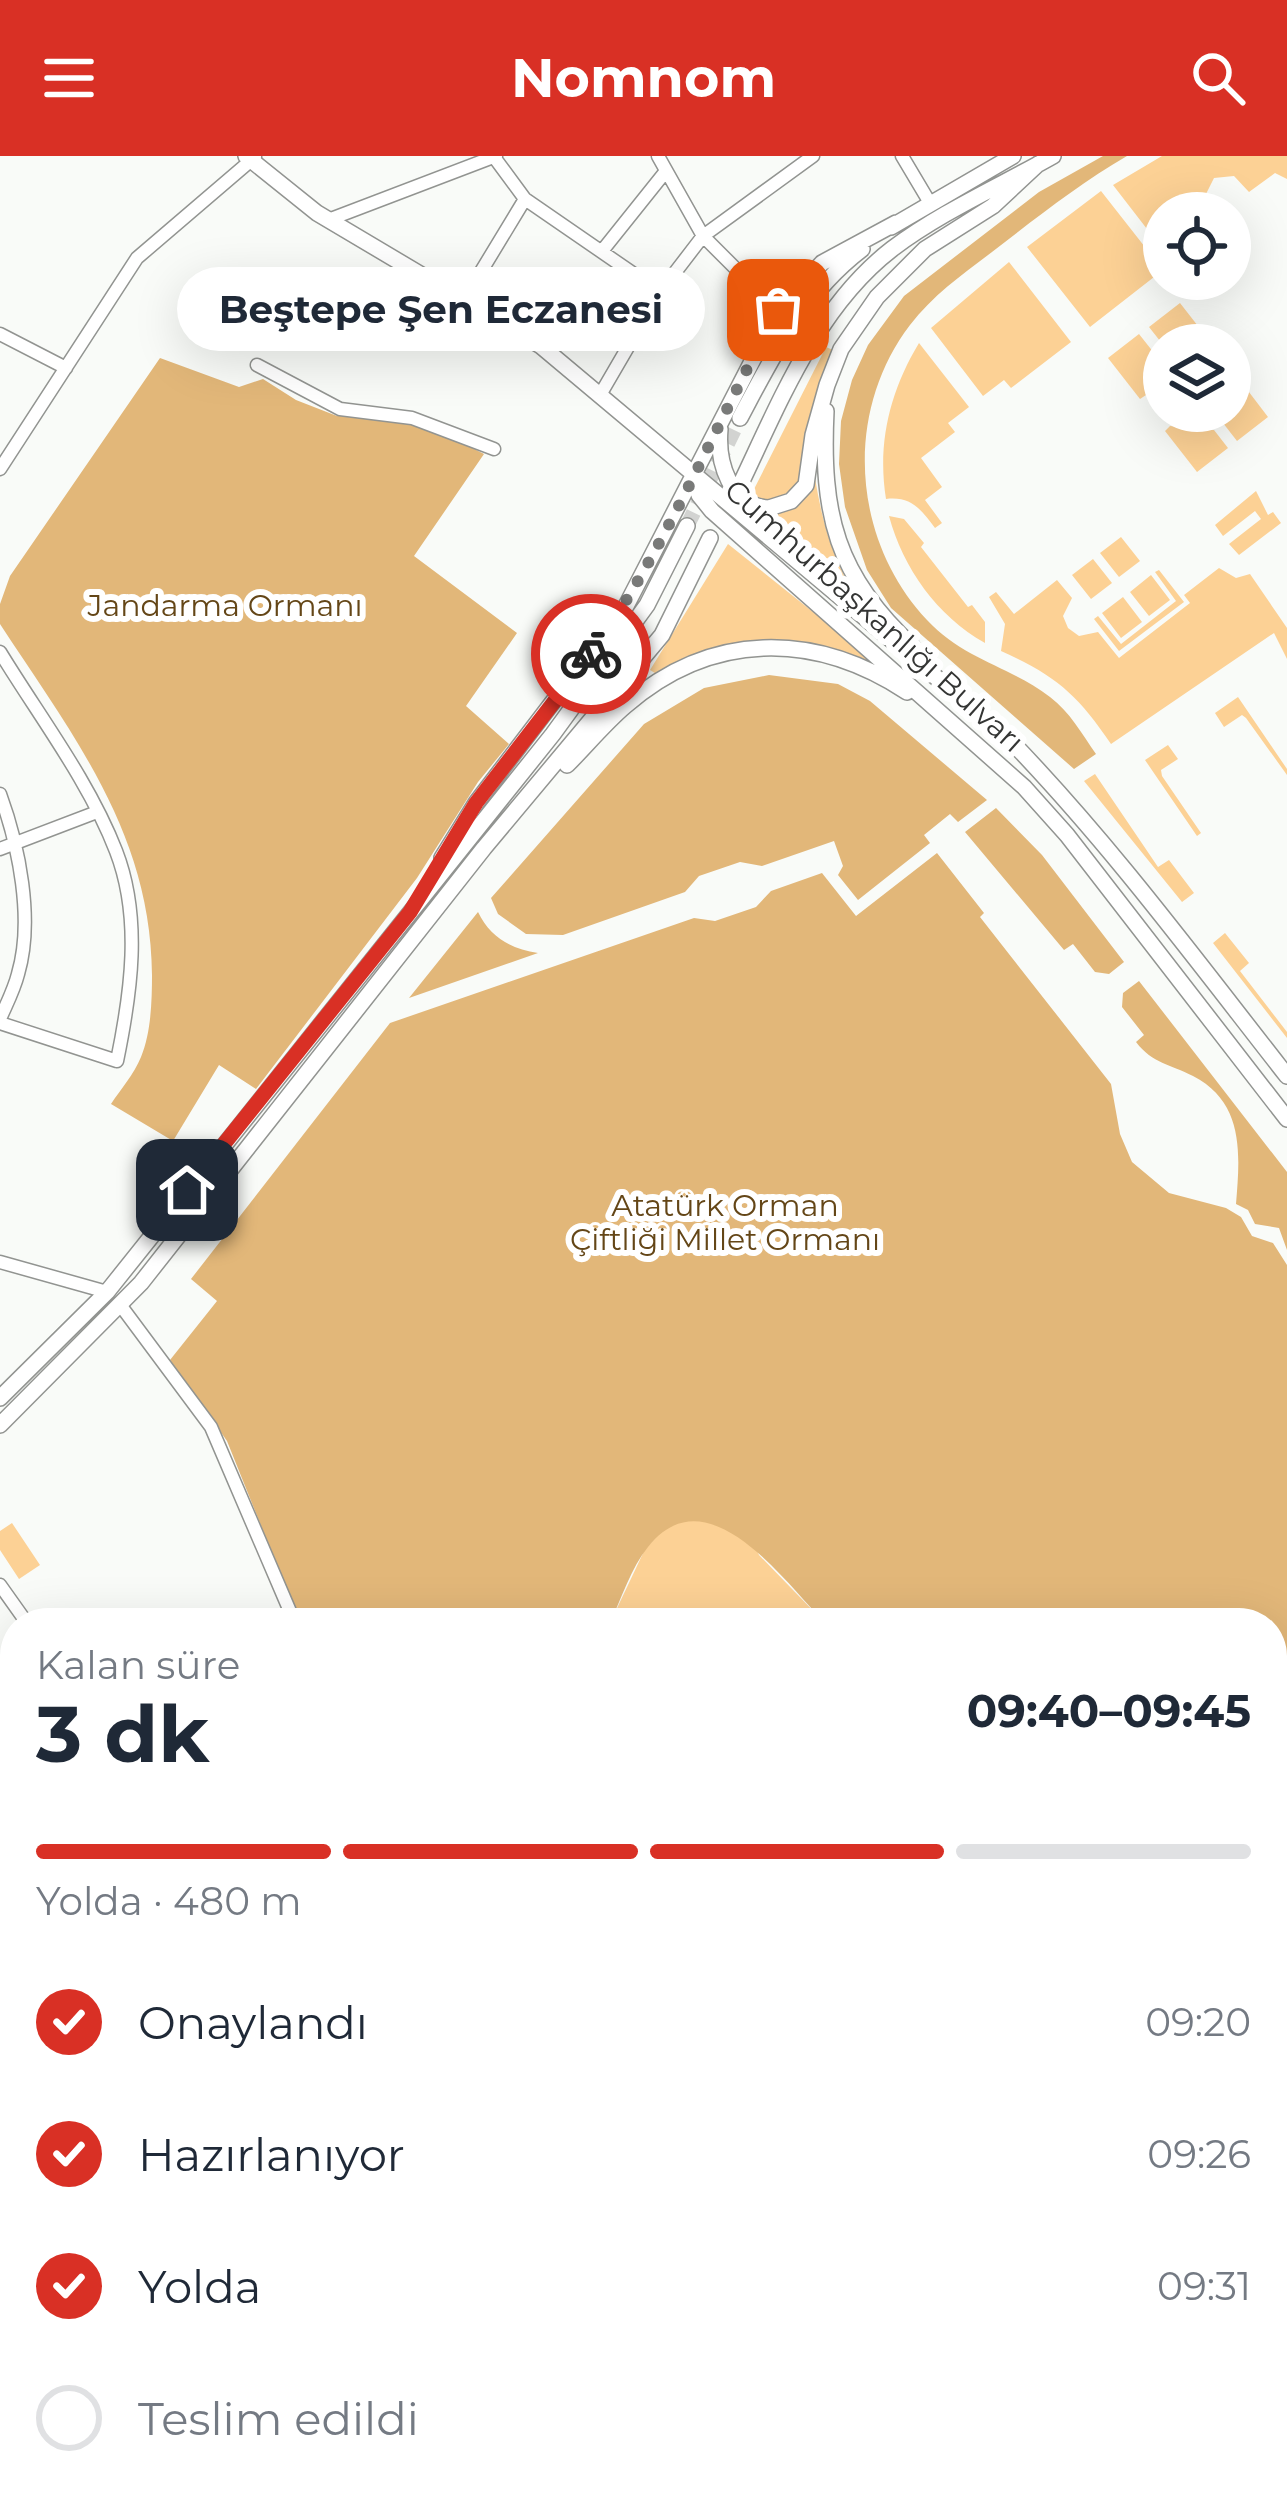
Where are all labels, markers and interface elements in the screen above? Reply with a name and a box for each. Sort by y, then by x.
icon: menu [36,45,102,111]
text: Nomnom [511,45,776,111]
icon: search [1185,45,1251,111]
map controls [1143,192,1251,432]
button: locate [1143,192,1251,300]
pin [727,259,829,361]
callout: Beştepe Şen Eczanesi [178,268,706,352]
icon: bag [745,277,811,343]
text: Beştepe Şen Eczanesi [219,285,663,333]
button: layers [1143,324,1251,432]
street label: Cumhurbaşkanlığı Bulvarı [717,471,1032,760]
park label: Jandarma Ormanı [86,587,363,624]
courier [531,594,651,714]
icon: bike [558,621,624,687]
pin [136,1139,238,1241]
icon: home [154,1157,220,1223]
park label: Atatürk Orman Çiftliği Millet Ormanı [570,1187,880,1258]
text: Kalan süre [36,1641,240,1689]
text: 09:40–09:45 [967,1683,1251,1738]
text: 3 dk [36,1686,209,1782]
text: Yolda · 480 m [36,1877,302,1925]
icon: check [36,1989,102,2055]
text: Onaylandı [138,1995,368,2050]
text: 09:20 [1145,1998,1251,2046]
icon: check [36,2121,102,2187]
text: Hazırlanıyor [138,2127,405,2182]
text: 09:26 [1147,2130,1251,2178]
icon: check [36,2253,102,2319]
text: Yolda [138,2259,261,2314]
text: 09:31 [1157,2262,1251,2310]
text: Teslim edildi [138,2391,419,2446]

